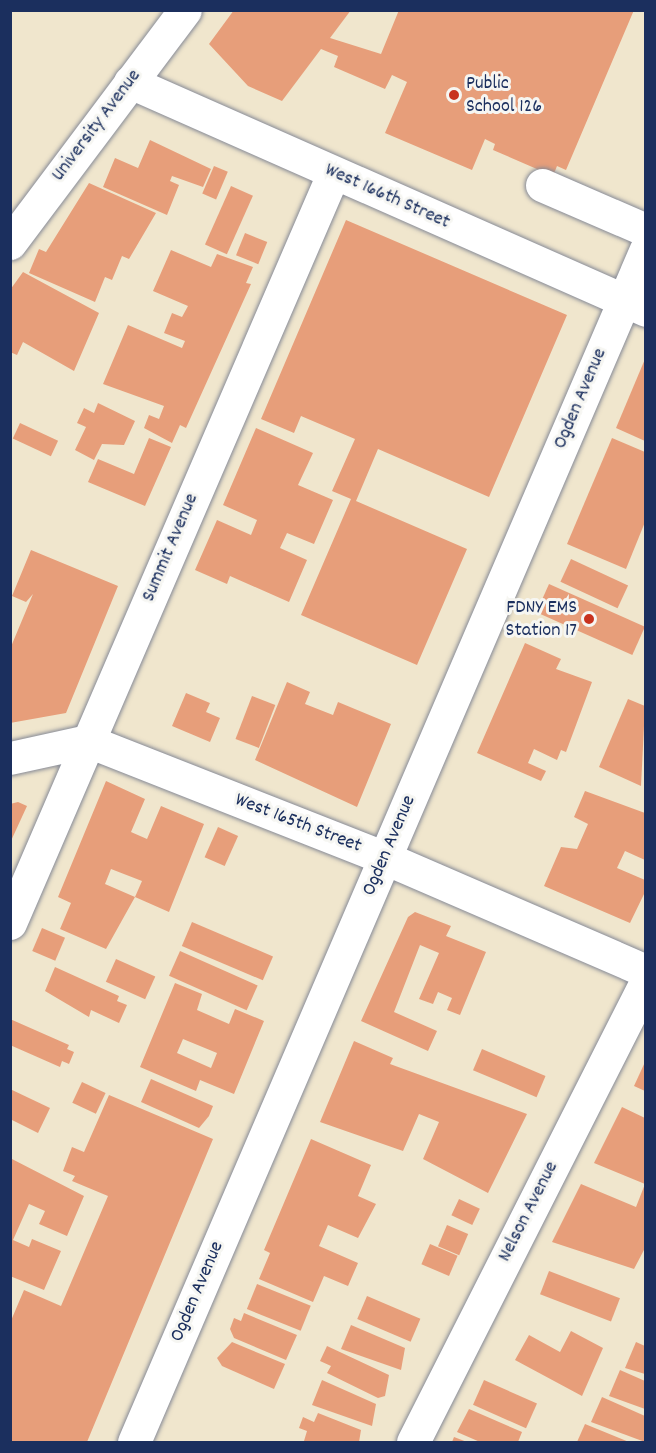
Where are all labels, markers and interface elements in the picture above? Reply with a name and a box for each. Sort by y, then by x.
street label: University Avenue [47,65,147,187]
place label: Public School 126 [466,72,542,119]
marker: Public School 126 [447,88,461,102]
street label: West 166th Street [321,159,453,235]
street label: Ogden Avenue [549,345,613,453]
street label: Summit Avenue [137,490,205,606]
place label: FDNY EMS Station 17 [506,596,577,643]
marker: FDNY EMS Station 17 [582,612,596,626]
street label: West 165th Street [231,789,365,859]
street label: Ogden Avenue [358,792,422,900]
street label: Nelson Avenue [493,1158,565,1266]
street label: Ogden Avenue [166,1238,230,1346]

